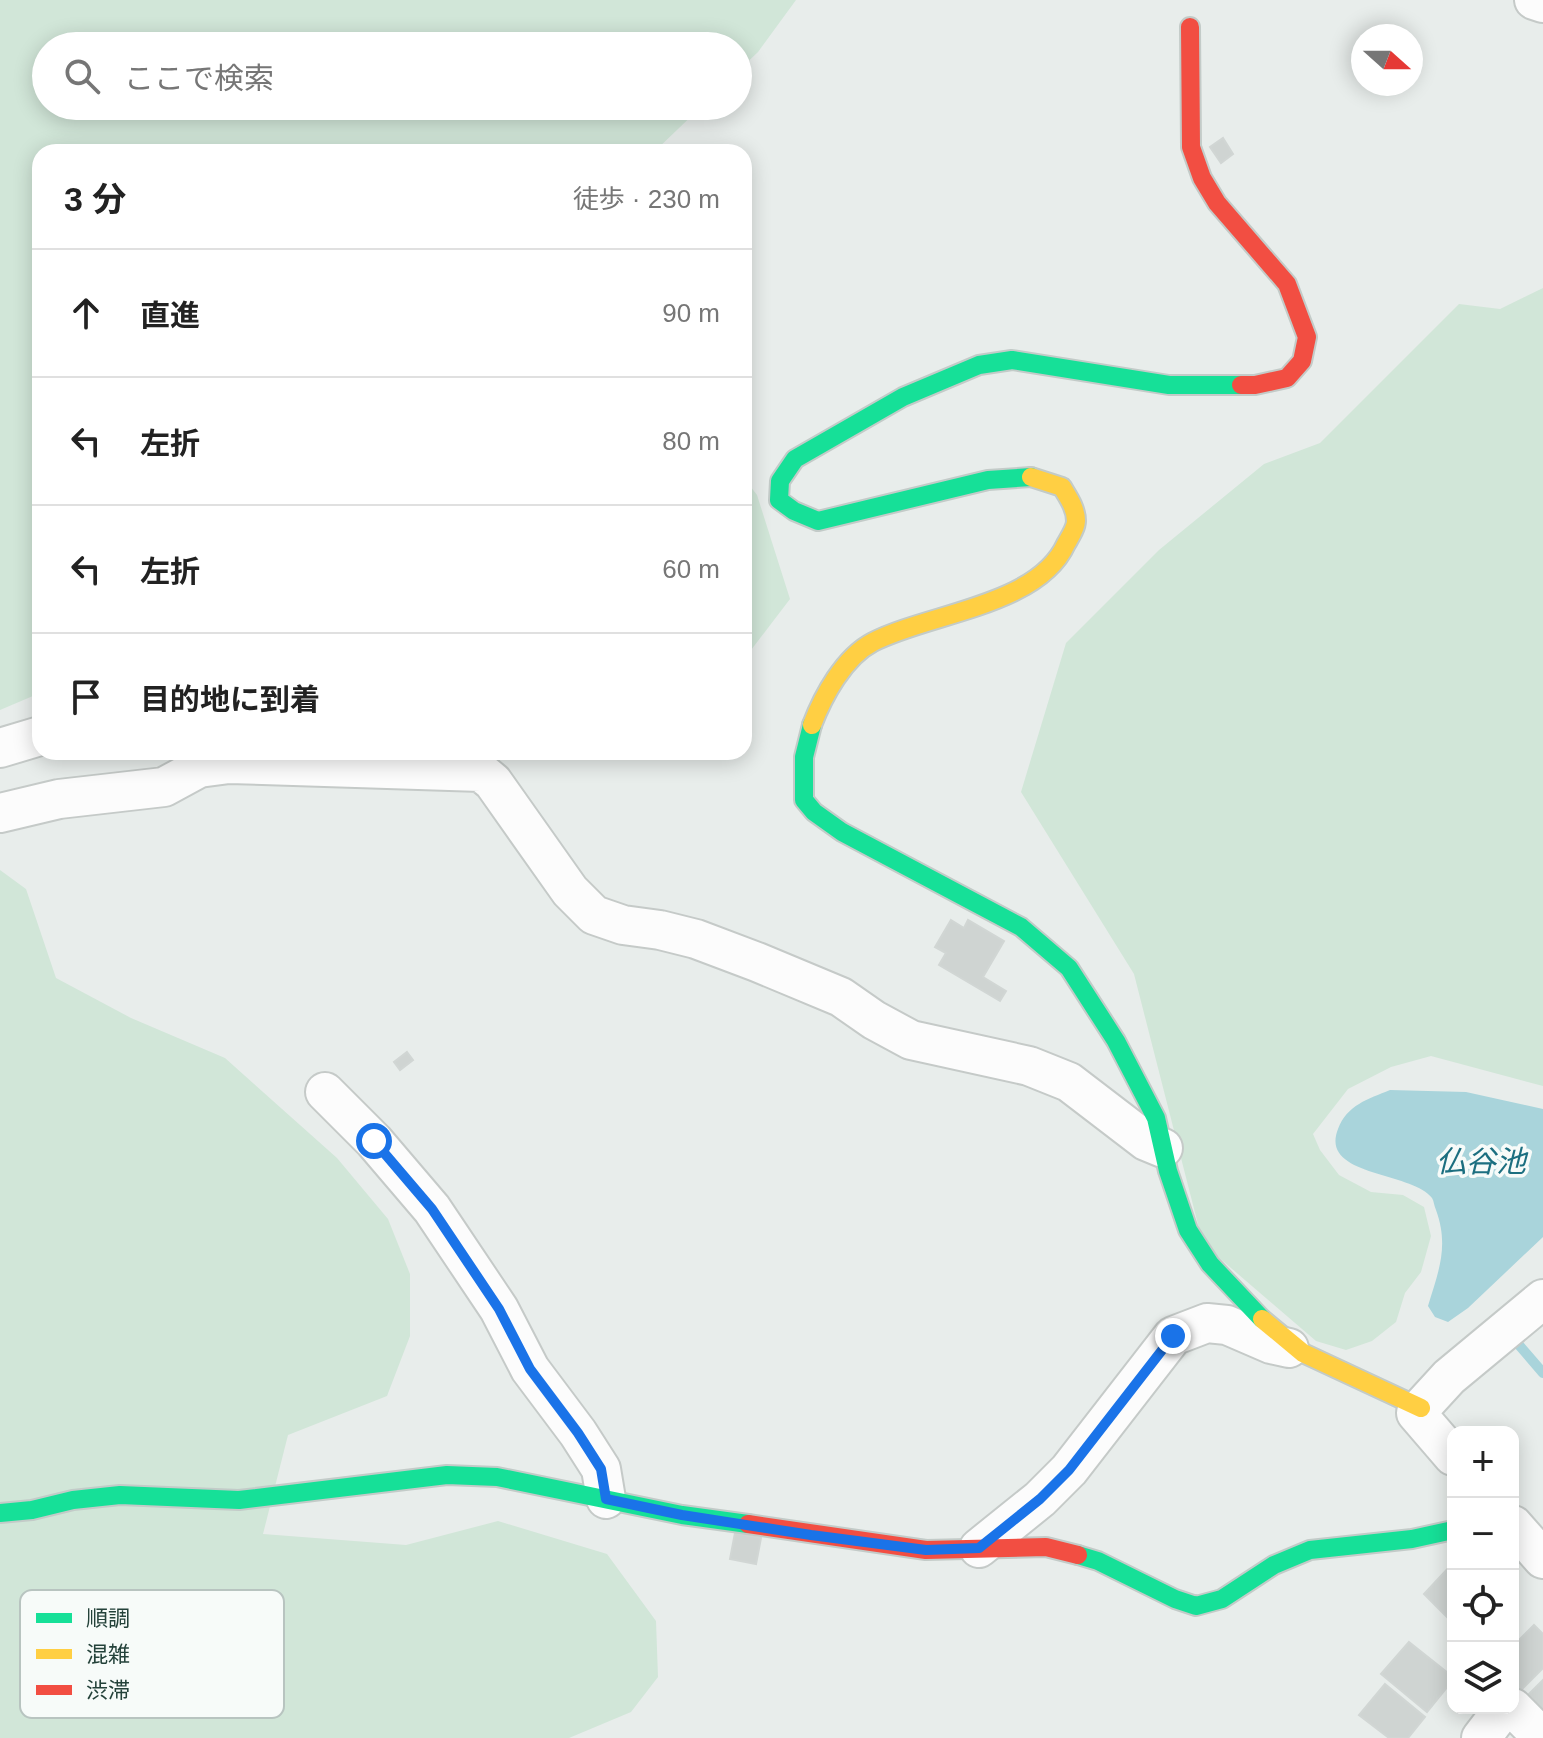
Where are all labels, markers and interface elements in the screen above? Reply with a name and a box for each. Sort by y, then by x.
north arrow [1351,24,1423,96]
search box [32,32,752,120]
icon: search [60,54,104,98]
text: ここで検索 [124,62,274,95]
text: 3 分 [64,180,126,218]
text: 徒歩 · 230 m [573,184,720,214]
icon: ahead [64,291,108,335]
text: 90 m [662,298,720,328]
text: 直進 [140,299,200,332]
icon: left [64,419,108,463]
text: 80 m [662,426,720,456]
text: 左折 [140,427,200,460]
icon: left [64,547,108,591]
text: 60 m [662,554,720,584]
text: 左折 [140,555,200,588]
icon: arrive [64,675,108,719]
text: 目的地に到着 [140,683,320,716]
route start [356,1123,392,1159]
water label: 仏谷池 [1436,1145,1529,1178]
route end [1155,1318,1191,1354]
map controls [1447,1426,1519,1714]
button: + [1447,1426,1519,1498]
button: − [1447,1498,1519,1570]
button: locate [1447,1570,1519,1642]
legend [20,1590,284,1718]
text: 順調 [86,1606,130,1631]
text: 混雑 [86,1642,130,1667]
button: layers [1447,1642,1519,1714]
text: 渋滞 [86,1678,130,1703]

